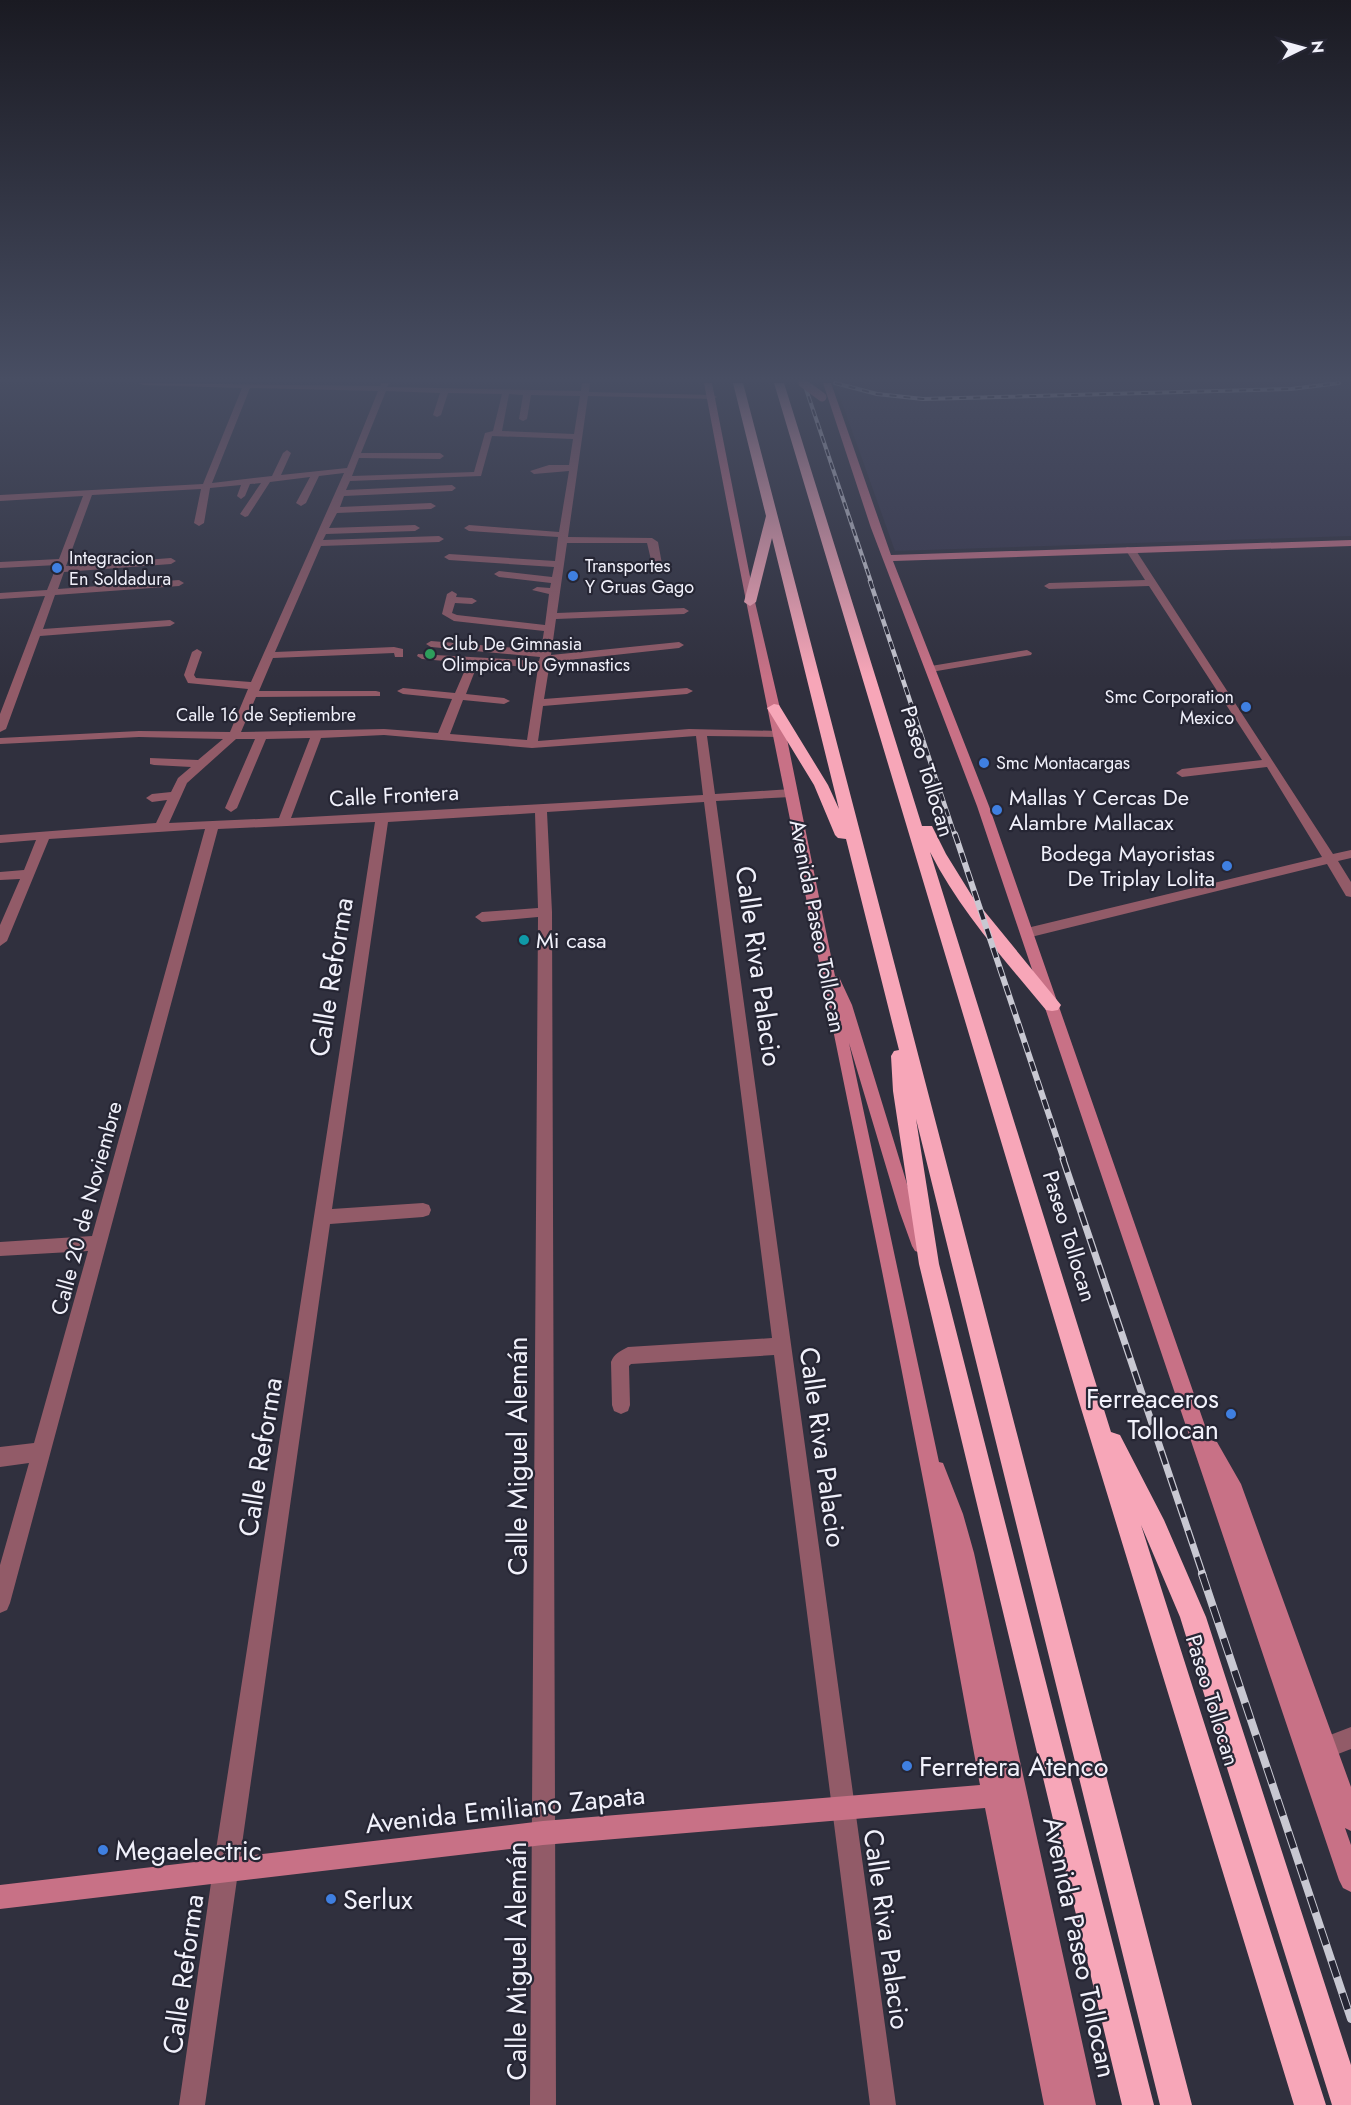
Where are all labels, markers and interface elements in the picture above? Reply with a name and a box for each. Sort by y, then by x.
north arrow [1273,18,1333,78]
text: N [1305,39,1329,54]
place label: Integracion En Soldadura [69,545,171,592]
place label: Transportes Y Gruas Gago [585,553,694,600]
marker: Integracion En Soldadura [50,561,64,575]
marker: Transportes Y Gruas Gago [566,569,580,583]
place label: Club De Gimnasia Olimpica Up Gymnastics [442,631,630,678]
marker: Club De Gimnasia Olimpica Up Gymnastics [423,647,437,661]
place label: Smc Corporation Mexico [1105,684,1234,731]
marker: Smc Corporation Mexico [1239,700,1253,714]
street label: Paseo Tollocan [893,701,963,841]
street label: Calle 16 de Septiembre [176,702,356,728]
place label: Smc Montacargas [996,750,1130,776]
marker: Smc Montacargas [977,756,991,770]
street label: Calle Frontera [328,776,460,814]
place label: Mallas Y Cercas De Alambre Mallacax [1009,781,1189,838]
marker: Mallas Y Cercas De Alambre Mallacax [990,803,1004,817]
street label: Avenida Paseo Tollocan [782,817,854,1035]
place label: Bodega Mayoristas De Triplay Lolita [1041,837,1215,894]
marker: Bodega Mayoristas De Triplay Lolita [1220,859,1234,873]
street label: Calle Riva Palacio [726,863,792,1069]
street label: Calle Reforma [299,895,363,1059]
place label: Mi casa [536,924,607,956]
marker: Mi casa [517,933,531,947]
street label: Calle 20 de Noviembre [42,1098,130,1318]
street label: Paseo Tollocan [1035,1166,1105,1306]
street label: Calle Miguel Alemán [498,1337,537,1575]
street label: Calle Riva Palacio [790,1344,856,1550]
street label: Calle Reforma [228,1375,292,1539]
place label: Ferreaceros Tollocan [1086,1379,1219,1449]
marker: Ferreaceros Tollocan [1224,1407,1238,1421]
street label: Paseo Tollocan [1178,1630,1248,1770]
place label: Ferretera Atenco [919,1747,1108,1786]
marker: Ferretera Atenco [900,1759,914,1773]
street label: Avenida Emiliano Zapata [363,1775,647,1843]
street label: Avenida Paseo Tollocan [1033,1813,1127,2081]
street label: Calle Riva Palacio [854,1826,920,2032]
place label: Megaelectric [115,1831,262,1870]
street label: Calle Miguel Alemán [497,1842,536,2080]
marker: Megaelectric [96,1843,110,1857]
place label: Serlux [343,1880,413,1919]
street label: Calle Reforma [153,1892,213,2056]
marker: Serlux [324,1892,338,1906]

